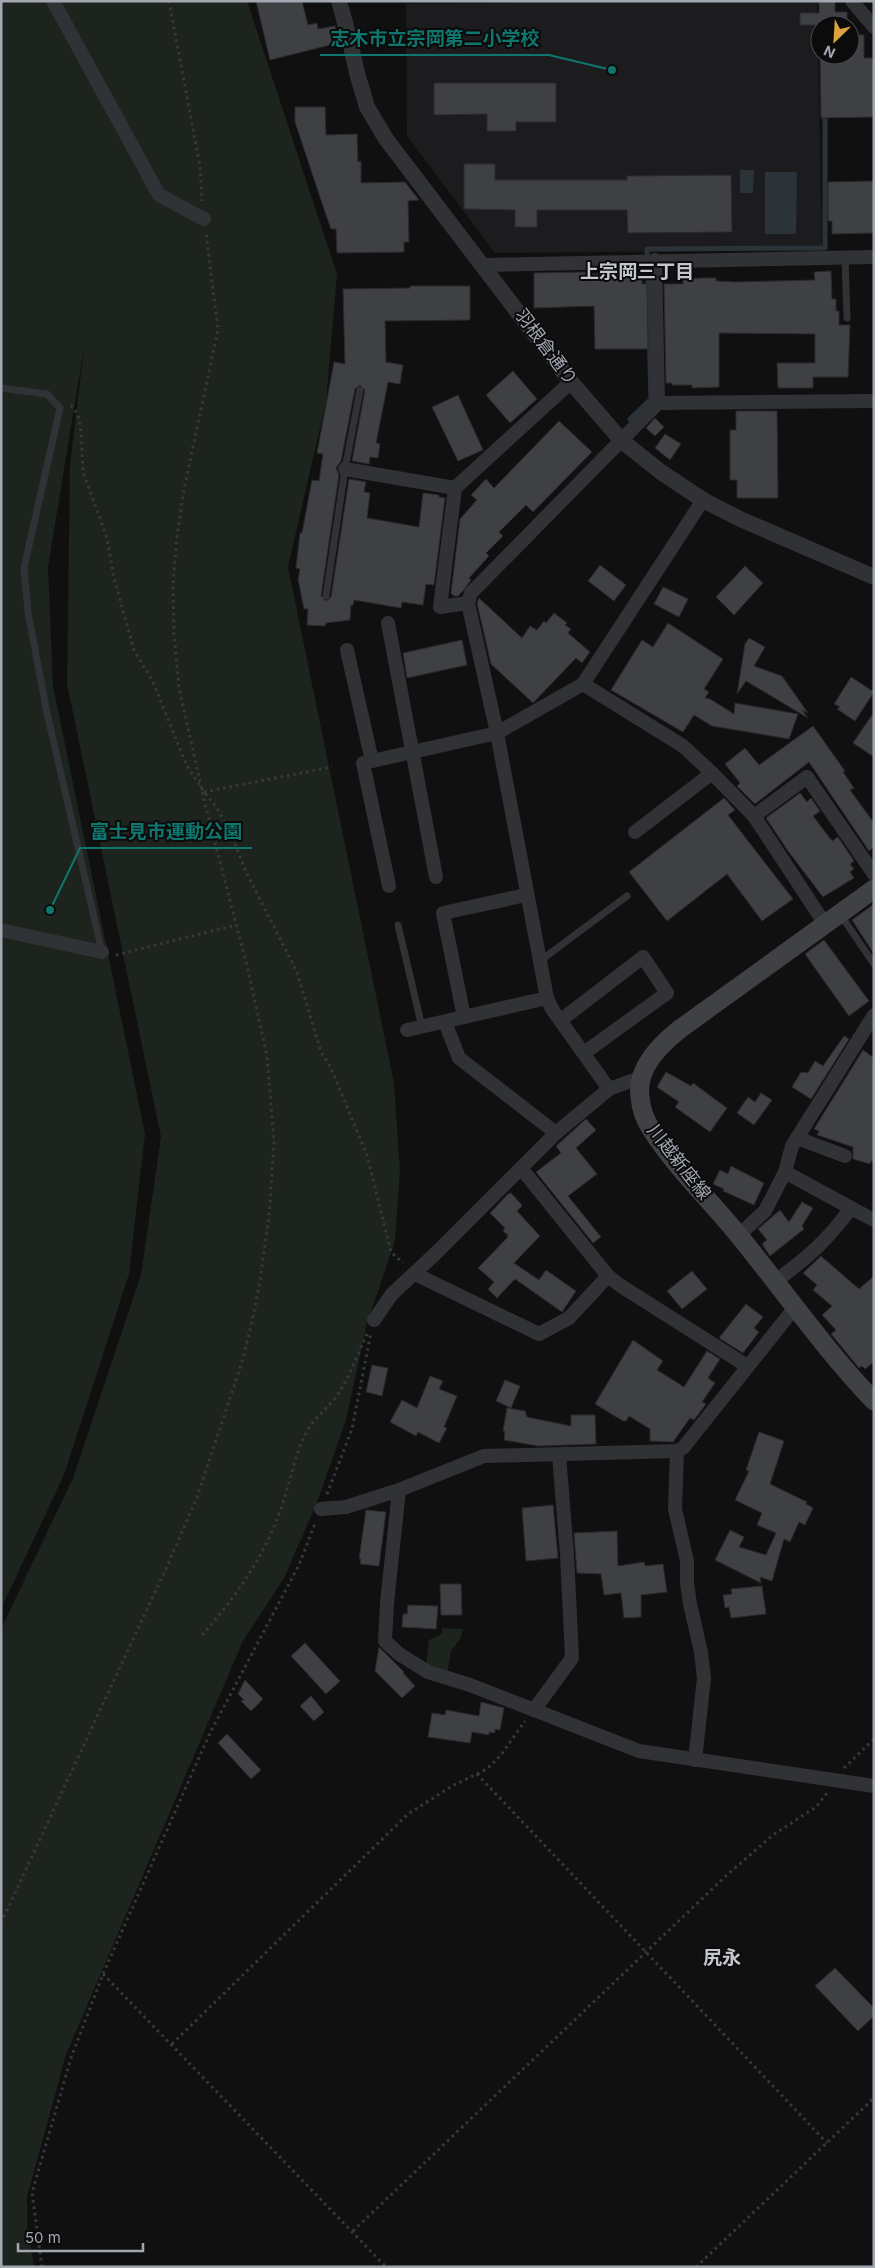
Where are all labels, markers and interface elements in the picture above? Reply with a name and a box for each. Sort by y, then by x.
north arrow [810,15,860,65]
callout: 志木市立宗岡第二小学校 [320,21,549,55]
text: 志木市立宗岡第二小学校 [330,27,540,50]
text: N [821,42,838,62]
district label: 上宗岡三丁目 [580,260,694,283]
street label: 羽根倉通り [511,304,582,389]
callout: 富士見市運動公園 [80,814,252,848]
text: 富士見市運動公園 [90,820,242,843]
street label: 川越新座線 [643,1120,715,1204]
district label: 尻永 [703,1946,741,1969]
scale bar [18,2220,142,2252]
text: 50 m [25,2228,61,2247]

